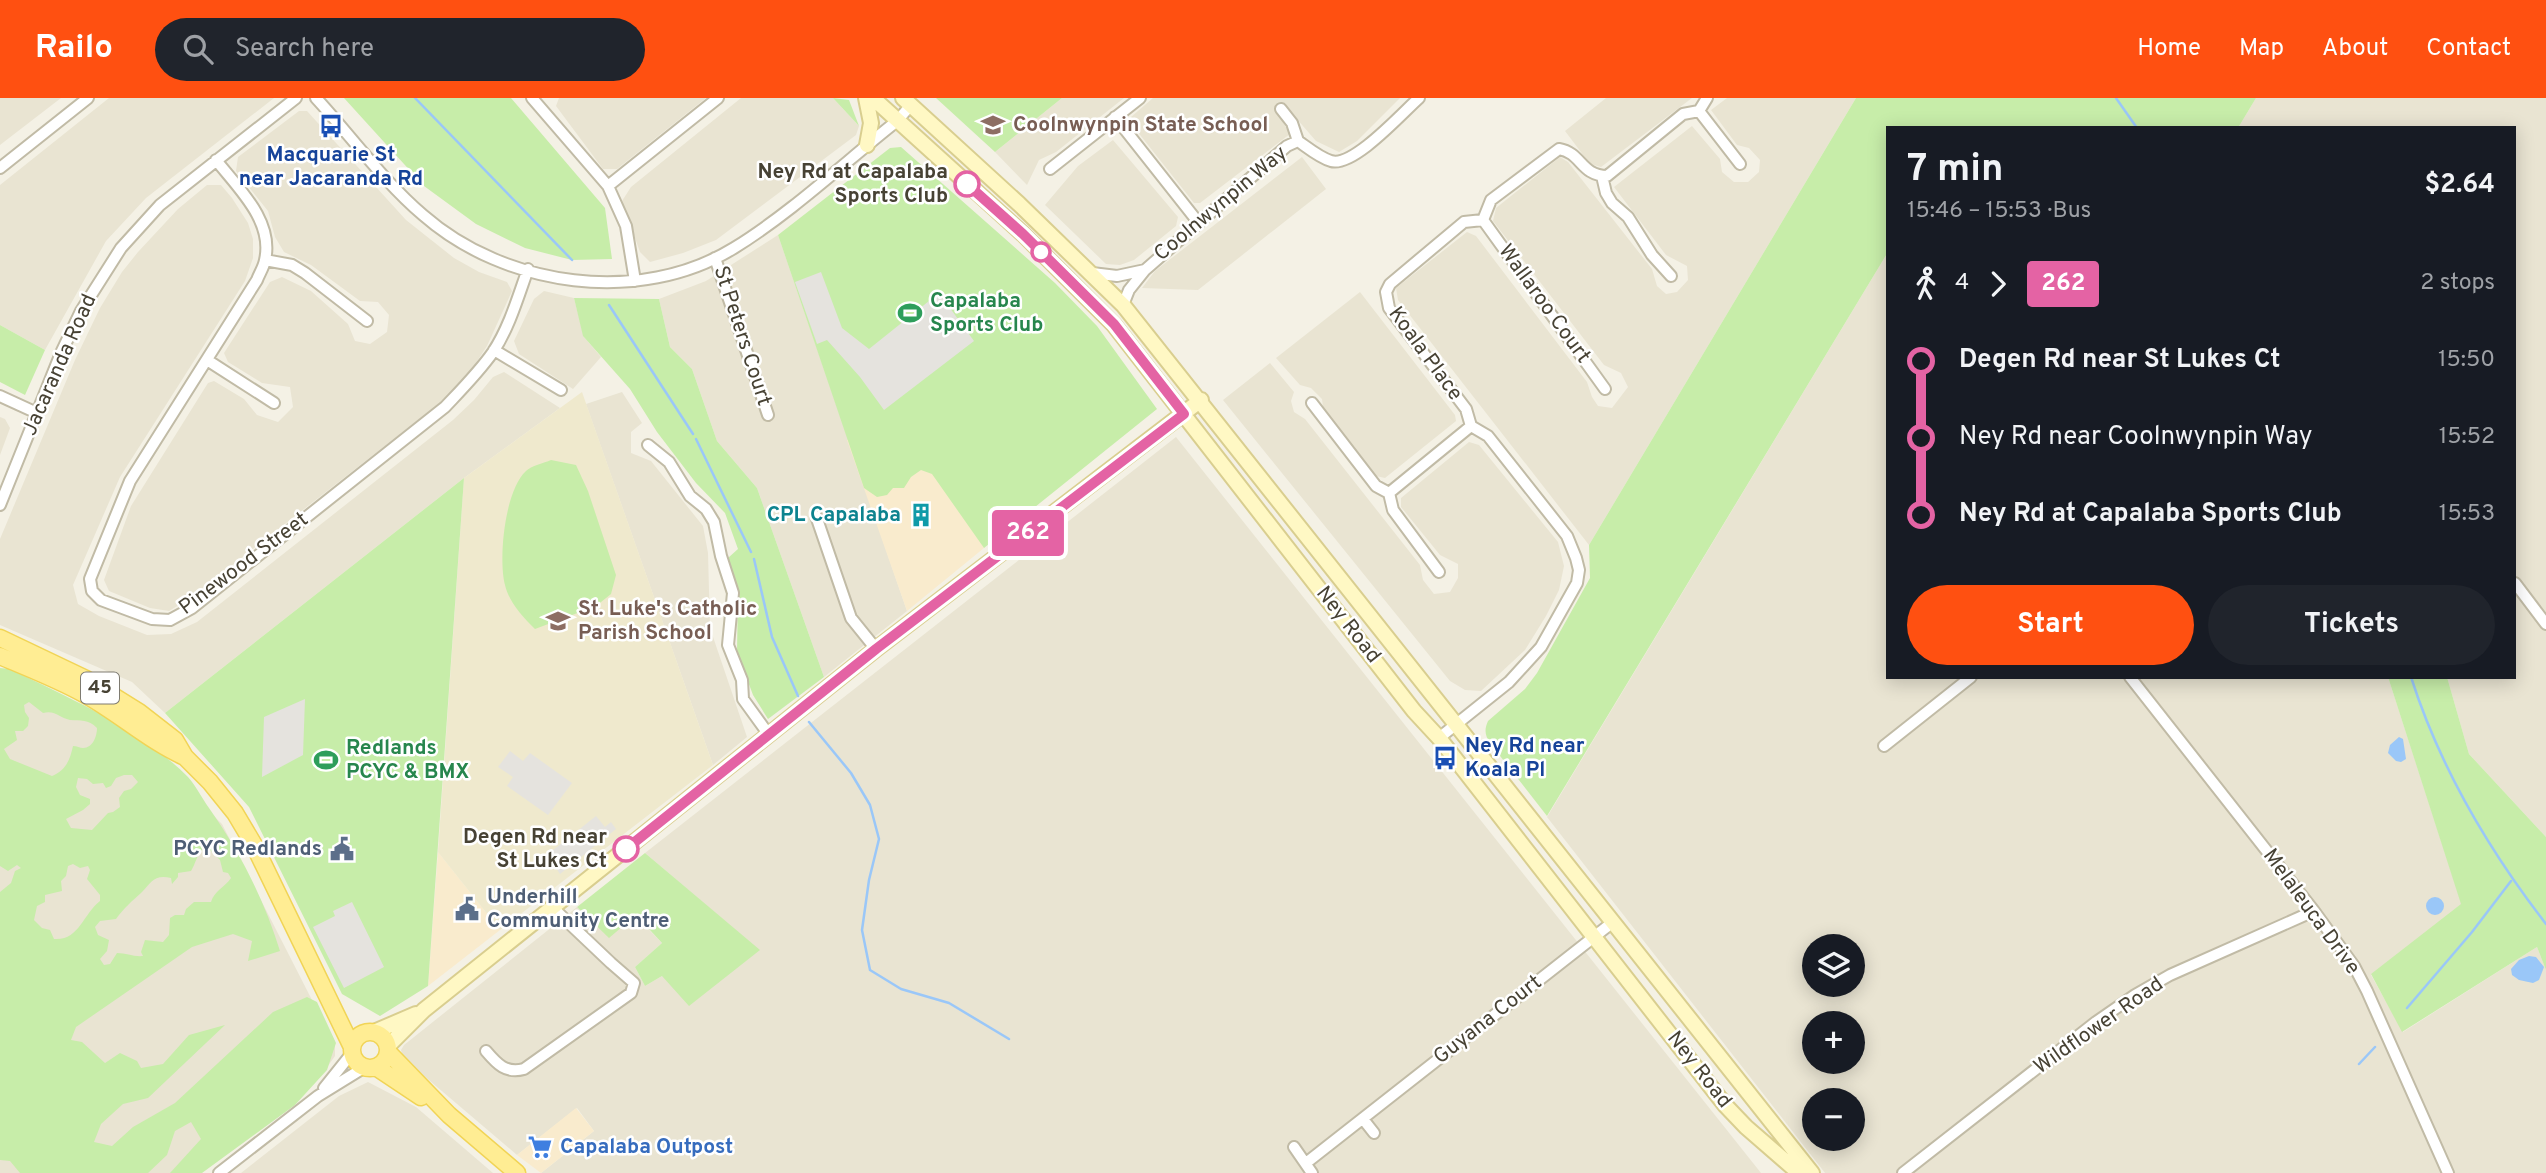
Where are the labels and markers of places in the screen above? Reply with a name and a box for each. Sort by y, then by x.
school or university icon: Coolnwynpin State School [979,111,1007,139]
bus stop icon: Macquarie St near Jacaranda Rd [317,112,345,140]
place label: Coolnwynpin State School [1013,112,1268,139]
place label: Macquarie St near Jacaranda Rd [239,142,423,193]
place label: Ney Rd at Capalaba Sports Club [757,159,948,210]
marker: Ney Rd at Capalaba Sports Club [954,171,980,197]
unlabelled marker [1031,242,1051,262]
place label: Capalaba Sports Club [930,288,1043,339]
sports icon: Capalaba Sports Club [896,299,924,327]
building icon: CPL Capalaba [907,501,935,529]
place label: CPL Capalaba [767,502,901,529]
place label: St. Luke's Catholic Parish School [578,596,757,647]
school or university icon: St. Luke's Catholic Parish School [544,607,572,635]
place label: Ney Rd near Koala Pl [1465,733,1585,784]
place label: Redlands PCYC & BMX [346,735,470,786]
bus stop icon: Ney Rd near Koala Pl [1431,744,1459,772]
sports icon: Redlands PCYC & BMX [312,746,340,774]
place label: Degen Rd near St Lukes Ct [463,824,607,875]
public building icon: PCYC Redlands [328,835,356,863]
place label: PCYC Redlands [173,836,322,863]
marker: Degen Rd near St Lukes Ct [613,836,639,862]
place label: Underhill Community Centre [487,884,669,935]
public building icon: Underhill Community Centre [453,895,481,923]
supermarket icon: Capalaba Outpost [526,1133,554,1161]
place label: Capalaba Outpost [560,1134,733,1161]

